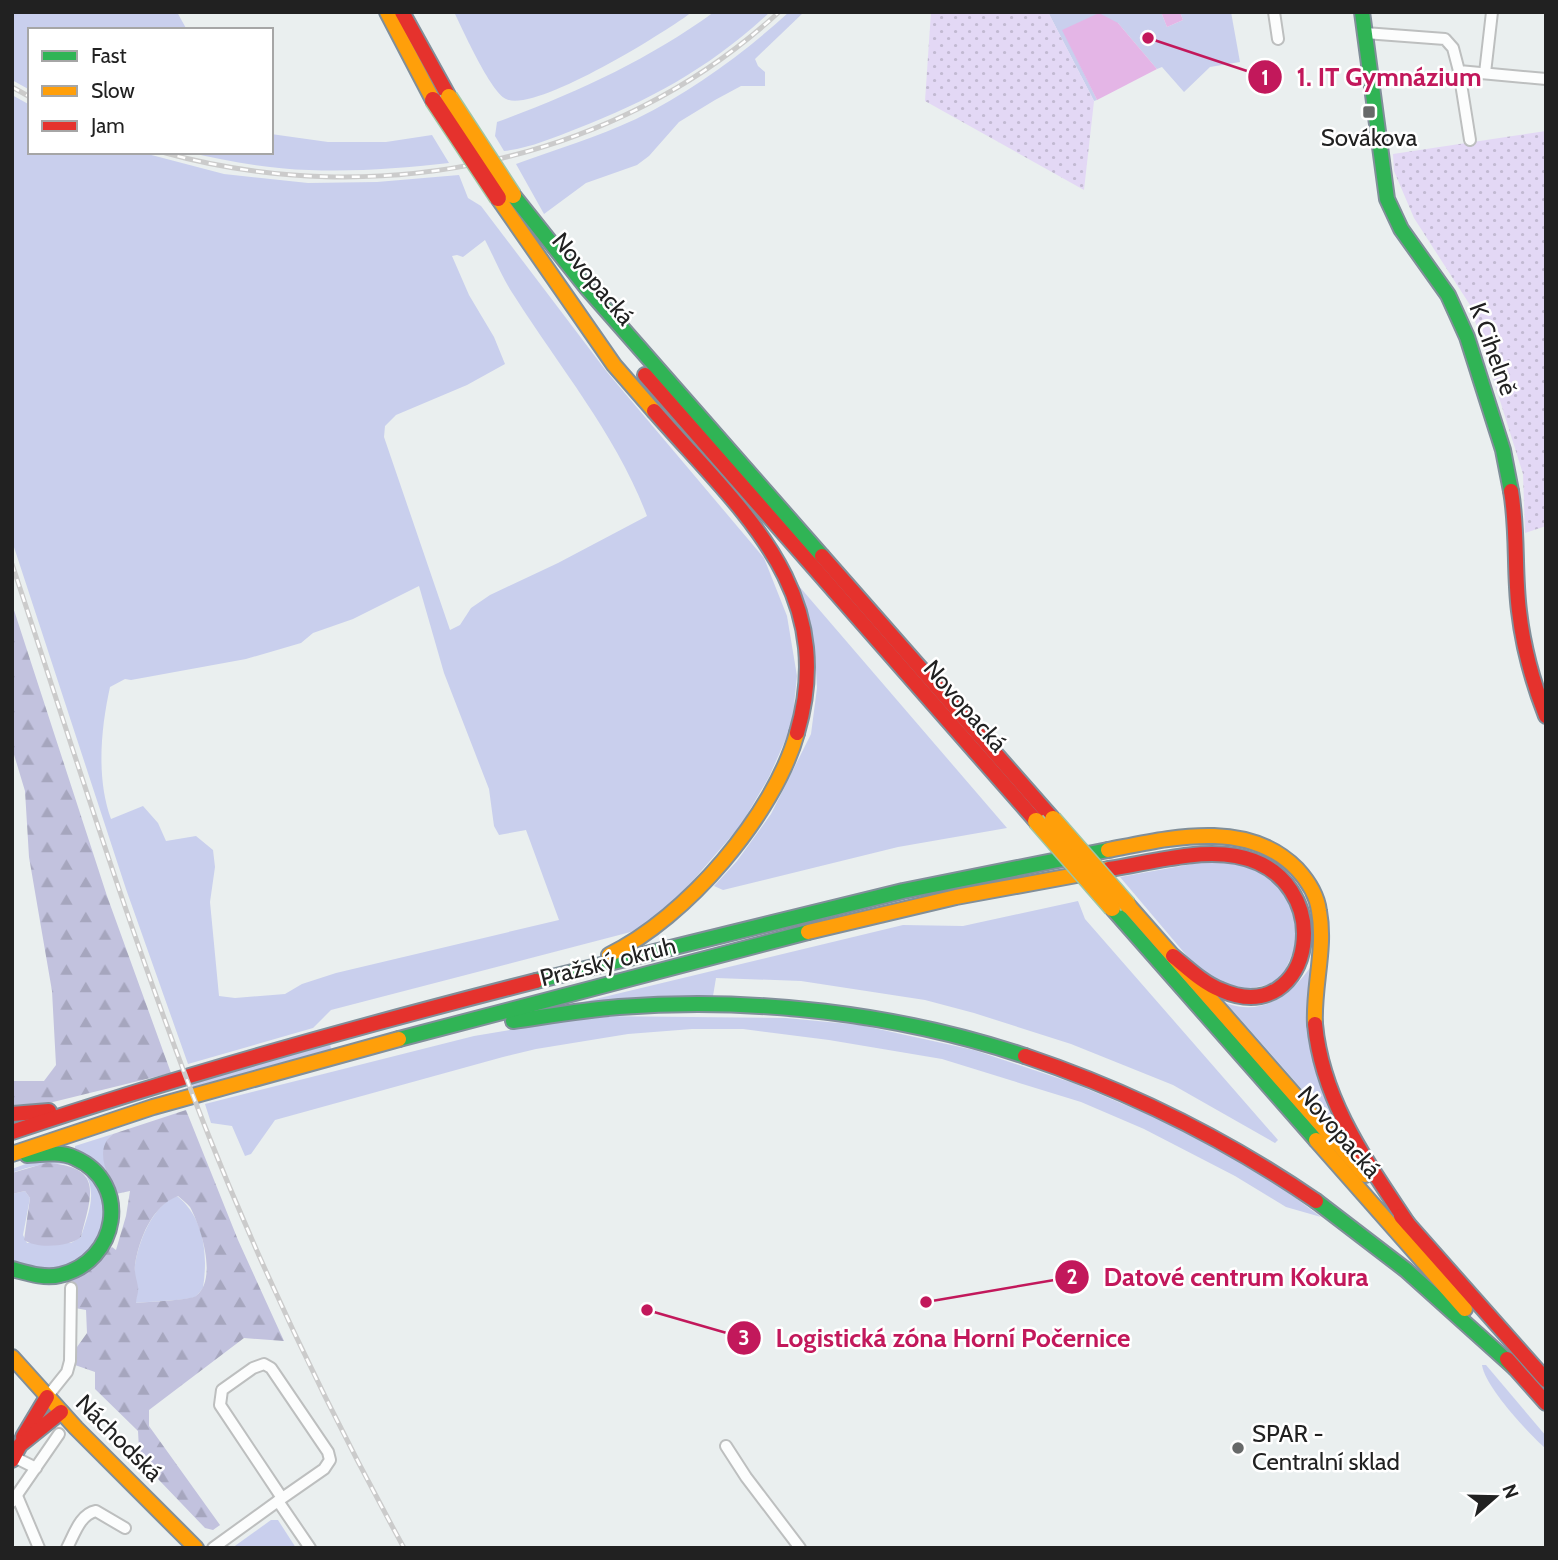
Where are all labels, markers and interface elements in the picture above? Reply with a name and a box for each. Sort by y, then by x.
legend [28,28,273,154]
text: Fast [91,43,127,68]
callout: 1. IT Gymnázium [1247,54,1495,101]
text: 1. IT Gymnázium [1296,61,1482,93]
text: 1 [1261,65,1269,90]
text: Slow [91,78,135,103]
marker: Sovákova [1361,104,1377,120]
text: Jam [90,113,125,138]
place label: Sovákova [1321,123,1418,152]
street label: Novopacká [546,226,641,331]
street label: K Cihelně [1463,299,1524,399]
street label: Novopacká [918,654,1013,758]
street label: Pražský okruh [537,931,679,992]
street label: Novopacká [1292,1080,1387,1184]
callout: Datové centrum Kokura [1055,1253,1383,1300]
text: Datové centrum Kokura [1104,1261,1368,1293]
text: 2 [1066,1264,1078,1289]
callout: Logistická zóna Horní Počernice [727,1314,1144,1361]
text: Logistická zóna Horní Počernice [776,1322,1130,1354]
text: 3 [738,1325,750,1350]
street label: Náchodská [70,1388,169,1487]
place label: SPAR - Centralní sklad [1252,1419,1400,1476]
marker: SPAR - Centralní sklad [1230,1440,1246,1456]
north arrow [1460,1462,1530,1532]
text: N [1497,1481,1524,1502]

